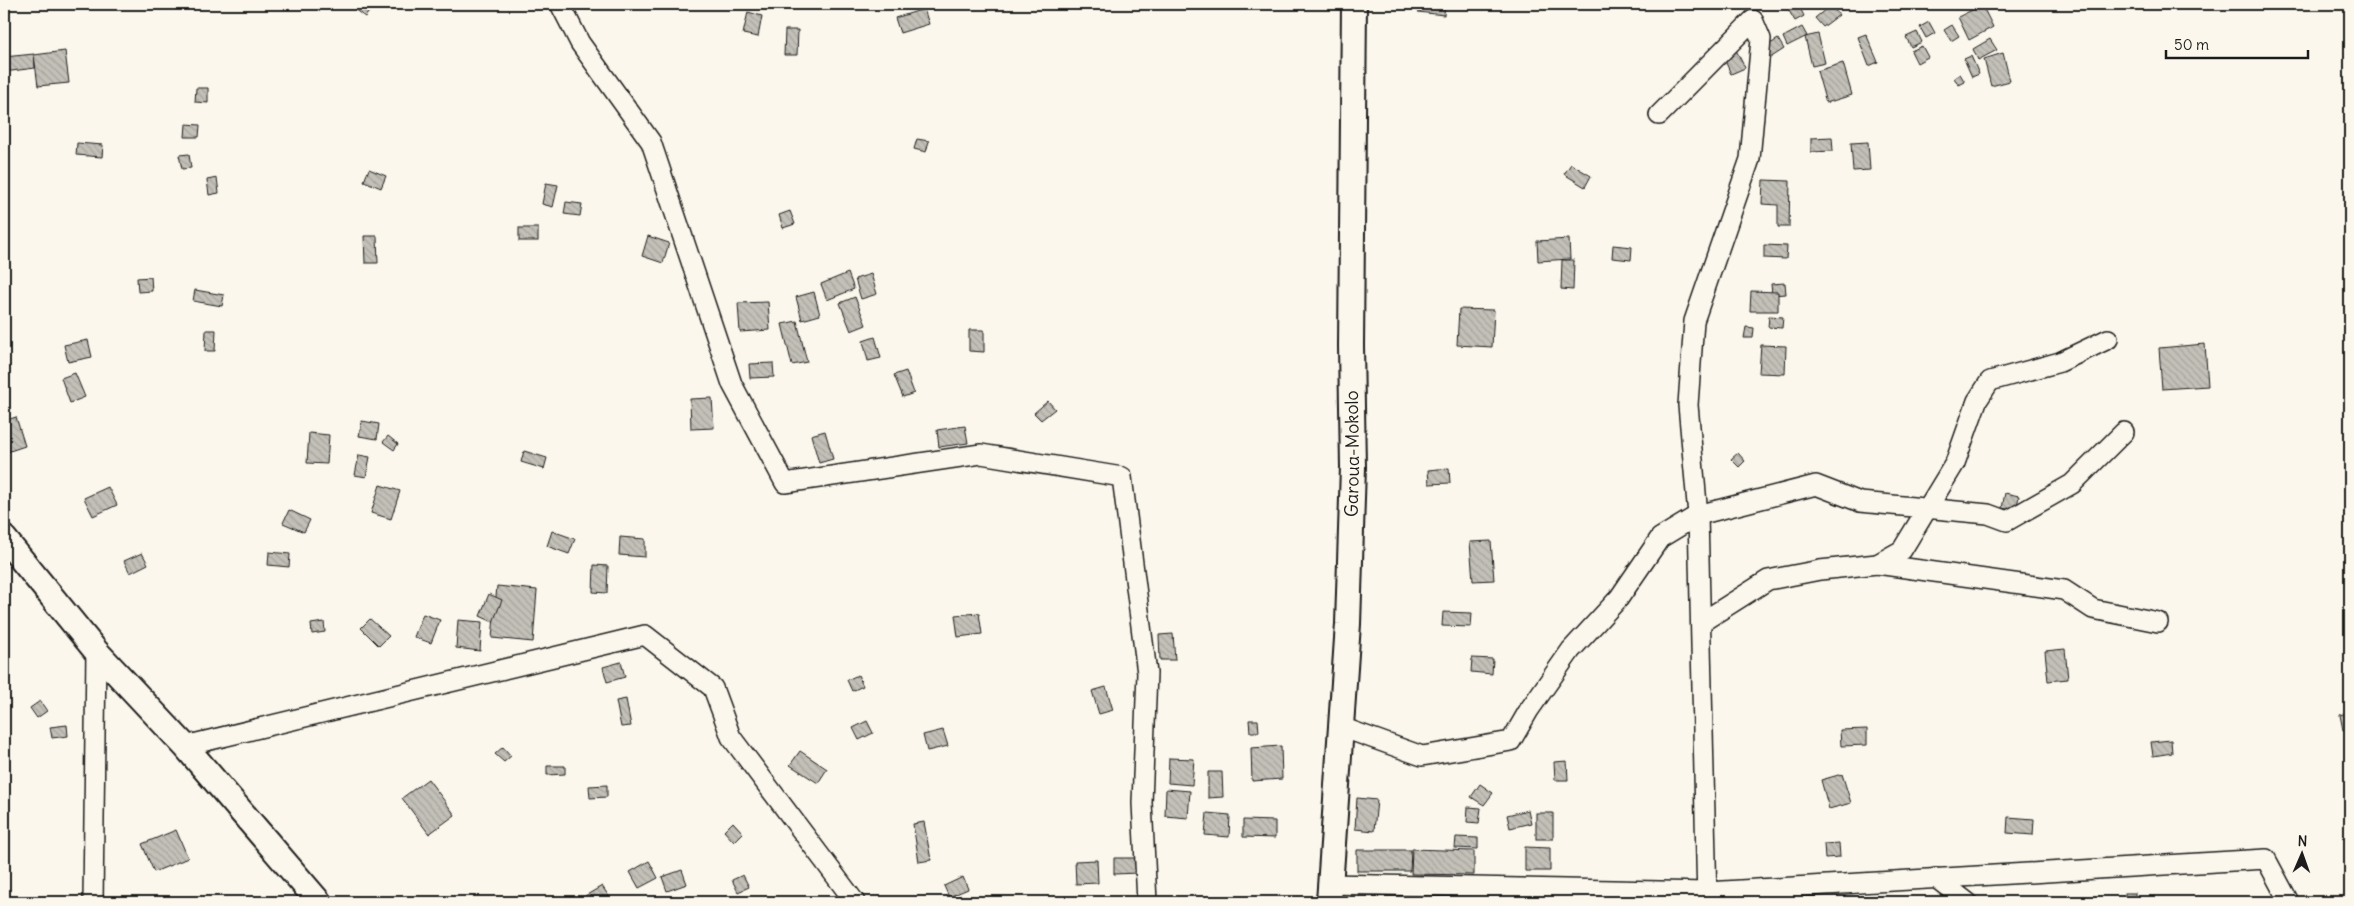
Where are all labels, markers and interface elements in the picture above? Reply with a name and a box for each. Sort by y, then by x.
scale bar [2166,28,2309,60]
text: 50 m [2174,35,2209,54]
street label: Garoua-Mokolo [1339,390,1364,517]
north arrow [2276,828,2326,878]
text: N [2297,832,2308,850]

